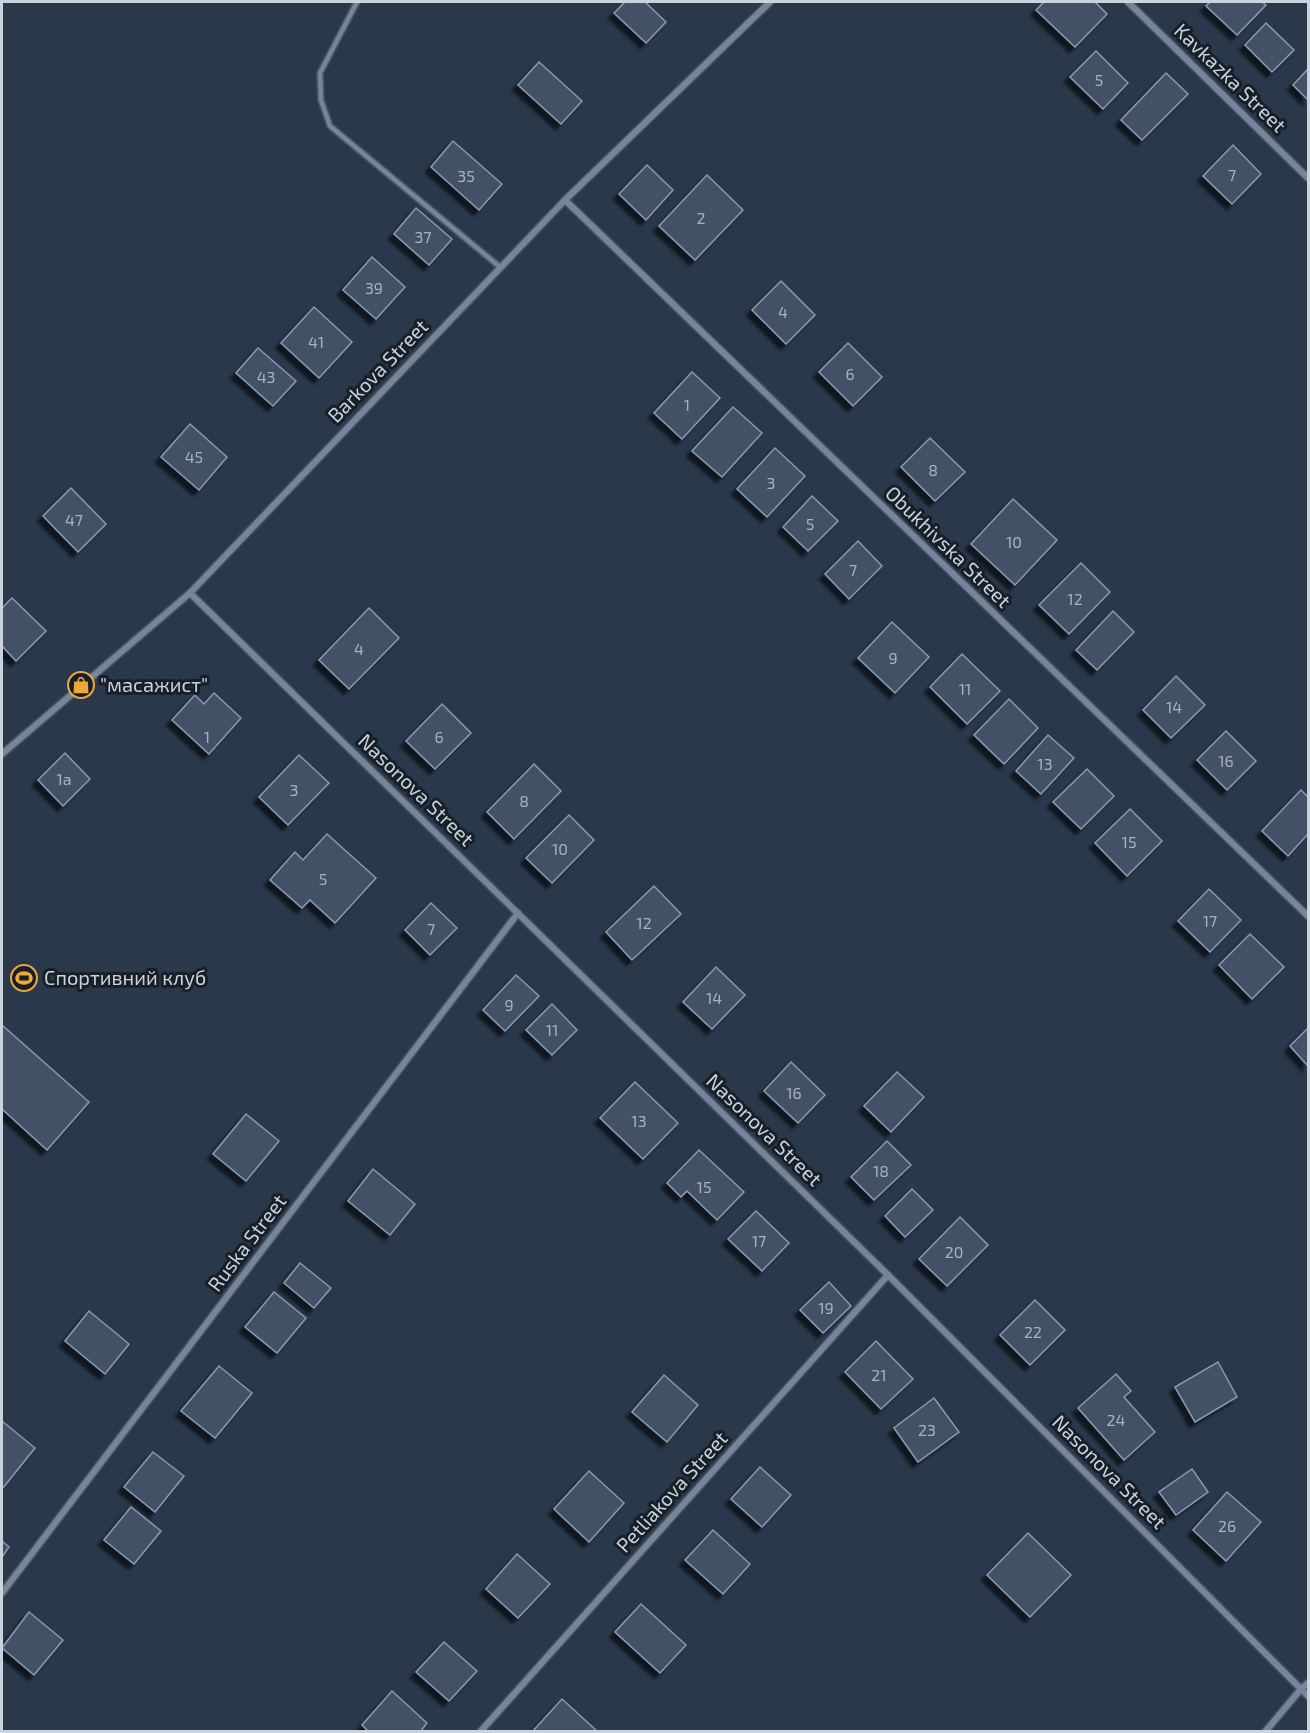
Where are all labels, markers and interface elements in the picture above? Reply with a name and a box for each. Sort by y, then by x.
street label: Kavkazka Street [1170,18,1292,137]
house number: 5 [1095,70,1103,89]
house number: 7 [1228,165,1236,184]
house number: 35 [457,166,475,185]
house number: 2 [697,208,706,227]
house number: 37 [414,227,432,246]
house number: 39 [365,278,383,297]
house number: 4 [778,302,788,321]
street label: Barkova Street [322,313,433,427]
house number: 41 [308,332,324,351]
house number: 6 [845,364,855,383]
house number: 43 [257,367,275,386]
house number: 1 [684,395,690,414]
house number: 45 [185,447,203,466]
house number: 8 [928,460,938,479]
house number: 3 [767,473,775,492]
street label: Obukhivska Street [881,480,1017,612]
house number: 47 [65,510,83,529]
house number: 5 [806,514,814,533]
house number: 10 [1006,532,1022,551]
house number: 7 [849,560,857,579]
house number: 12 [1067,589,1083,608]
house number: 4 [354,639,364,658]
house number: 9 [888,648,898,667]
shop icon: "масажист" [66,670,96,700]
place label: "масажист" [100,672,208,696]
house number: 11 [959,679,971,698]
house number: 14 [1166,697,1182,716]
house number: 1 [204,727,210,746]
house number: 6 [434,727,444,746]
street label: Nasonova Street [354,728,480,851]
house number: 16 [1218,751,1234,770]
house number: 13 [1037,754,1053,773]
house number: 1а [56,769,72,788]
house number: 3 [290,780,298,799]
house number: 8 [519,791,529,810]
house number: 15 [1122,832,1136,851]
house number: 10 [552,839,568,858]
house number: 5 [319,869,327,888]
house number: 17 [1203,911,1217,930]
house number: 12 [636,913,652,932]
house number: 7 [427,919,435,938]
sports icon: Спортивний клуб [9,963,39,993]
place label: Спортивний клуб [44,965,206,990]
house number: 14 [706,988,722,1007]
house number: 9 [504,995,514,1014]
house number: 11 [546,1020,558,1039]
street label: Nasonova Street [702,1068,828,1191]
house number: 16 [786,1083,802,1102]
house number: 13 [631,1111,647,1130]
house number: 18 [873,1161,889,1180]
house number: 15 [697,1177,711,1196]
street label: Ruska Street [202,1189,291,1296]
house number: 17 [752,1231,766,1250]
house number: 20 [945,1242,963,1261]
house number: 19 [818,1298,834,1317]
house number: 22 [1024,1322,1042,1341]
house number: 21 [871,1365,887,1384]
street label: Nasonova Street [1048,1409,1172,1533]
house number: 24 [1107,1410,1126,1429]
house number: 23 [918,1420,936,1439]
street label: Petliakova Street [611,1426,732,1557]
house number: 26 [1218,1516,1236,1535]

